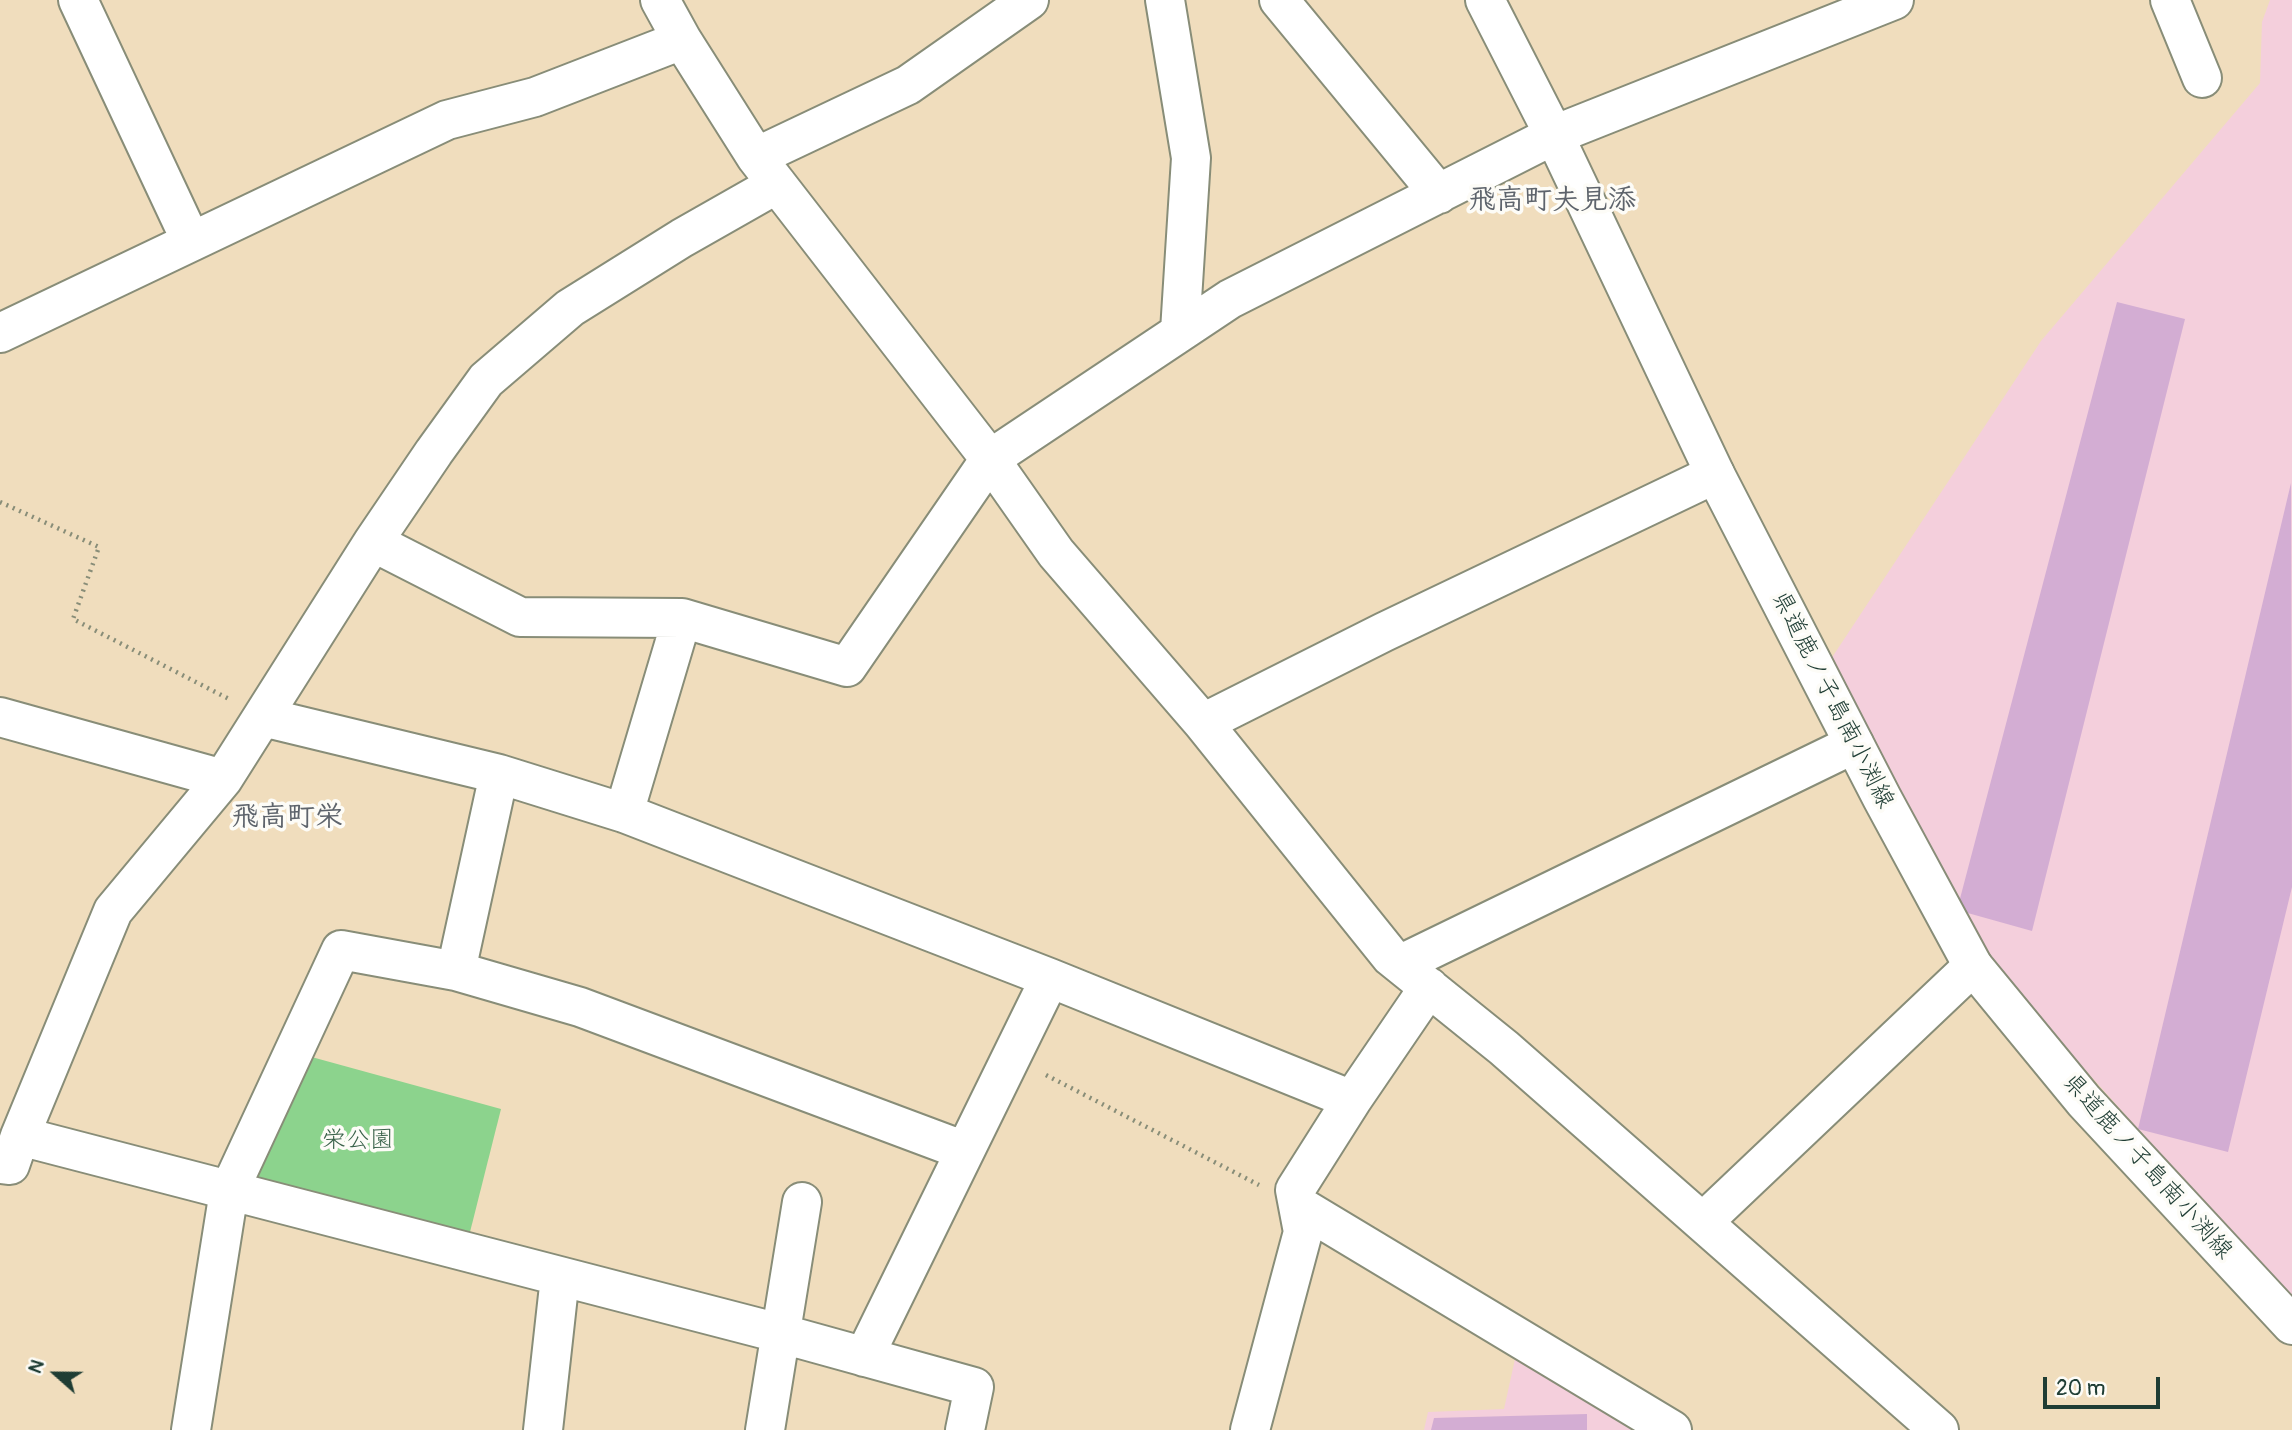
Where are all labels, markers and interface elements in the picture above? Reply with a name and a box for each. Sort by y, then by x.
district label: 飛高町夫見添 [1468,184,1636,218]
street label: 県道鹿ノ子島南小渕線 [1765,587,1899,813]
district label: 飛高町栄 [231,801,343,835]
street label: 県道鹿ノ子島南小渕線 [2056,1068,2238,1266]
park label: 栄公園 [322,1127,394,1155]
north arrow [21,1339,91,1409]
text: N [23,1356,50,1377]
scale bar [2047,1364,2164,1408]
text: 20 m [2056,1375,2105,1402]

